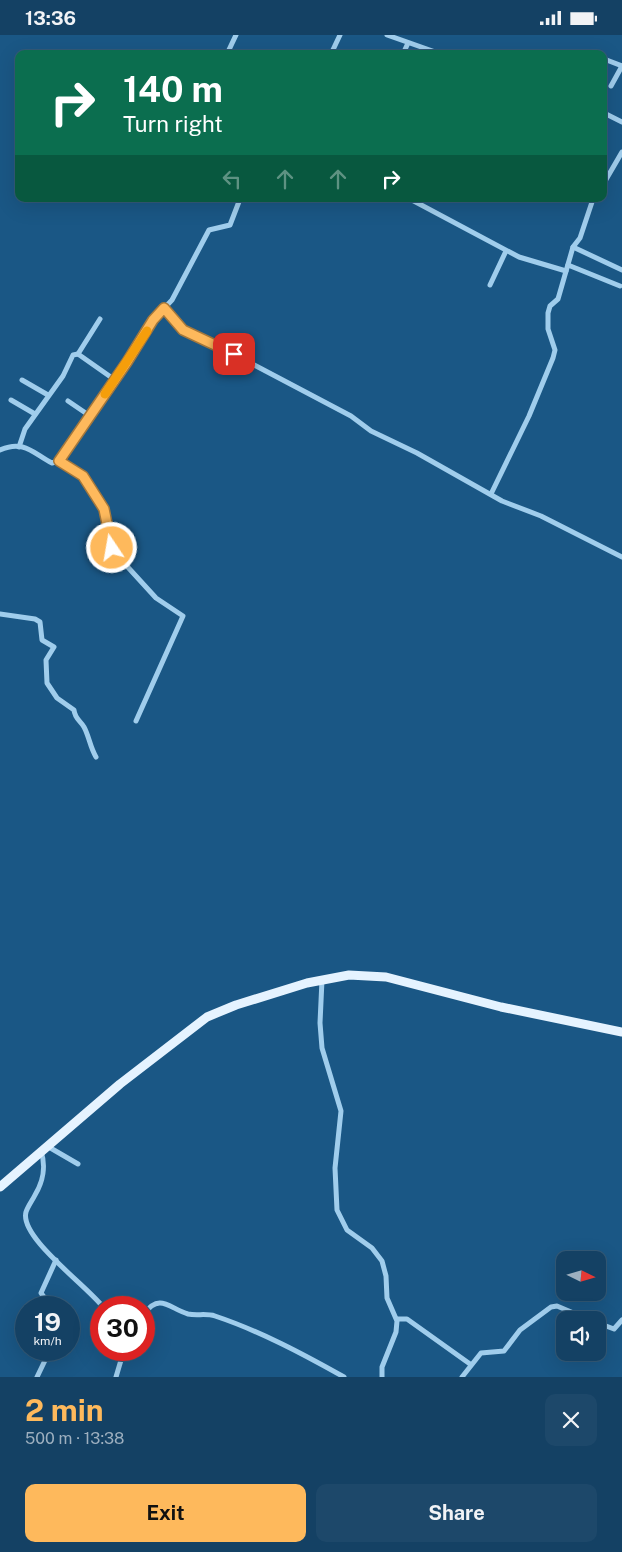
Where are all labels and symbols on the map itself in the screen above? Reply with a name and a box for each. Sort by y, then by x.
pin [213,333,255,375]
position arrow [85,521,137,573]
north arrow [556,1251,606,1301]
speed limit sign: 30 [90,1296,155,1361]

